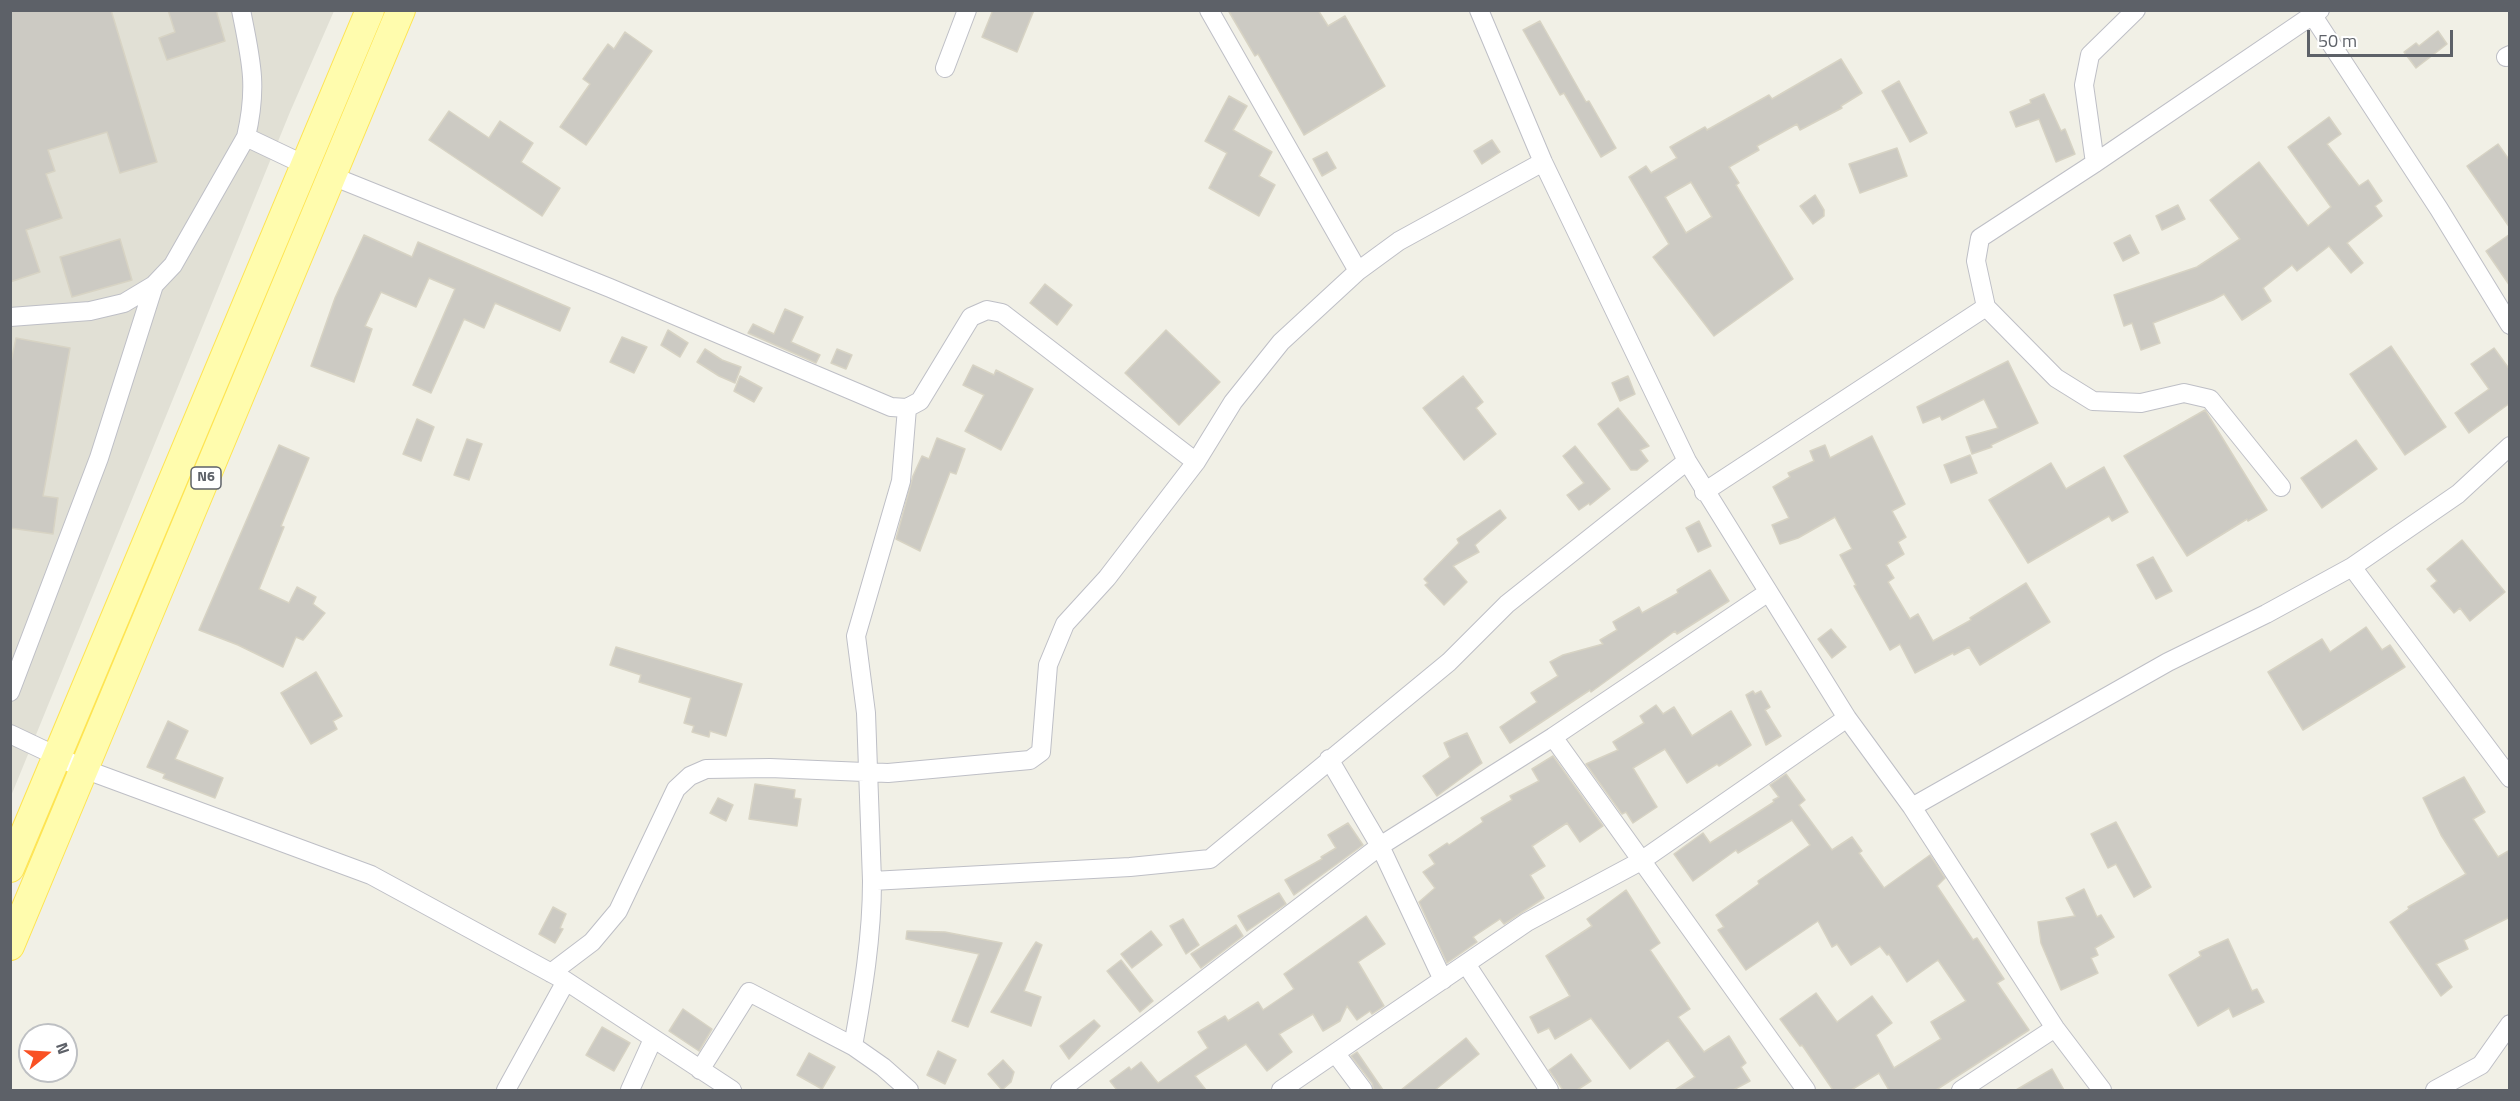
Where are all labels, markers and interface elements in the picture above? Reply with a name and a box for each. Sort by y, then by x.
scale bar [2310,18,2456,56]
text: 50 m [2318,27,2357,54]
road number: N6 [191,467,221,489]
north arrow [18,1023,78,1083]
text: N [50,1039,76,1057]

